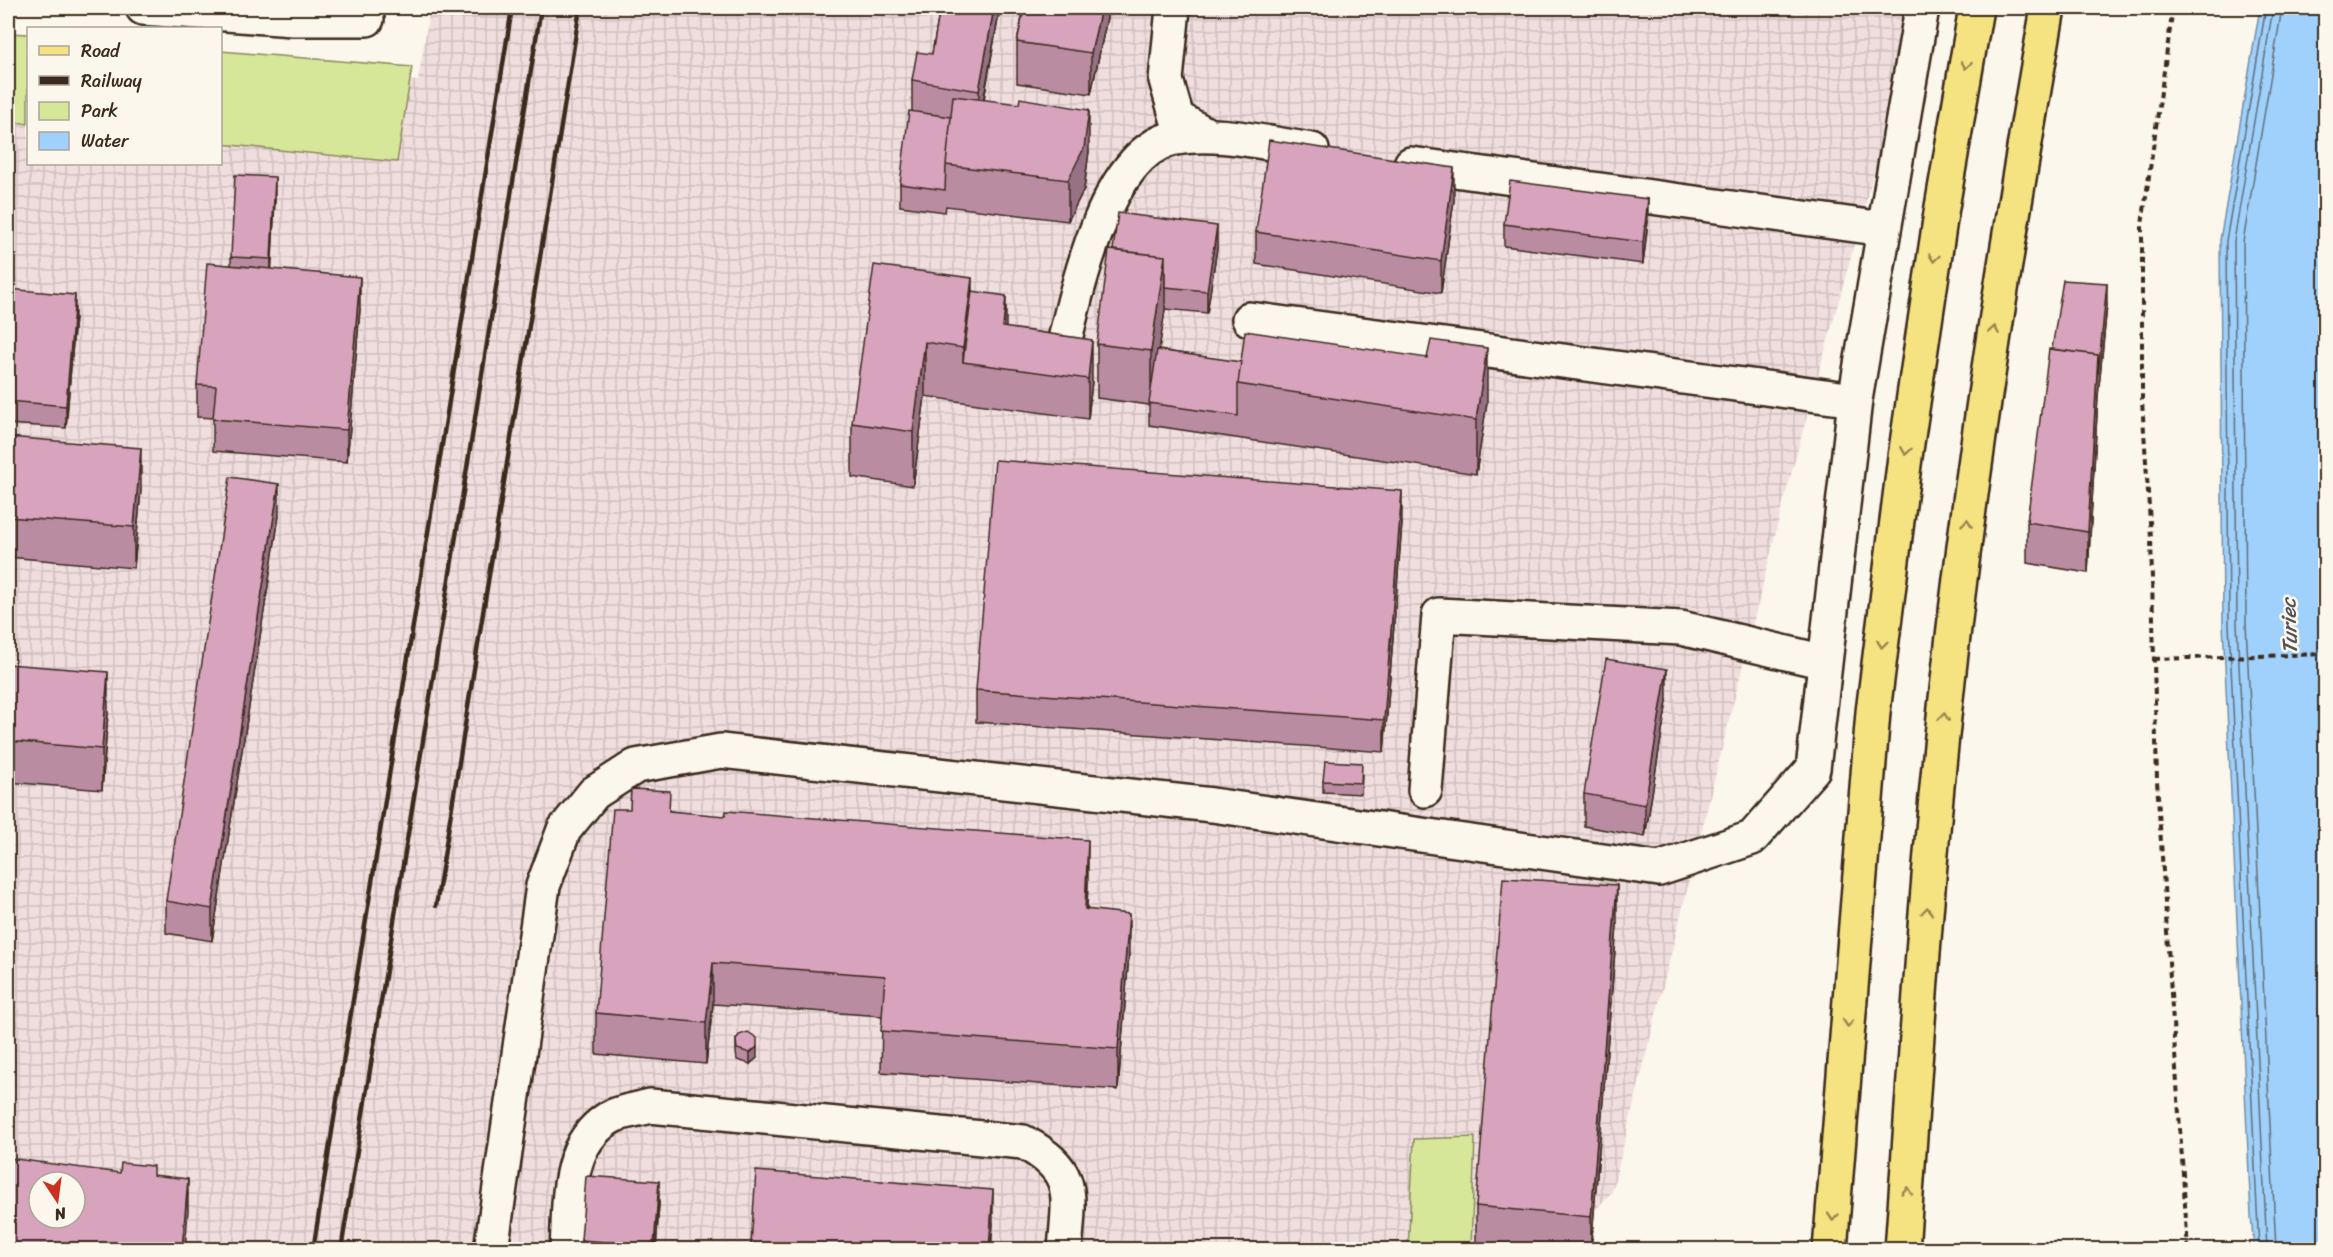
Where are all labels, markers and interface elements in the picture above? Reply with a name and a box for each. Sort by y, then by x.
legend [27,27,222,165]
text: Road [81,35,121,67]
one-way arrow [1960,60,1973,70]
text: Railway [81,65,143,97]
text: Park [81,95,118,127]
text: Water [81,125,130,157]
one-way arrow [1929,253,1941,262]
one-way arrow [1988,326,2000,335]
one-way arrow [1901,446,1913,455]
one-way arrow [1960,519,1973,528]
water label: Turiec [2269,596,2309,655]
one-way arrow [1876,639,1889,649]
one-way arrow [1937,713,1950,722]
one-way arrow [1921,907,1934,916]
one-way arrow [1842,1019,1855,1028]
north arrow [27,1170,87,1230]
one-way arrow [1900,1187,1913,1196]
text: N [51,1199,70,1230]
one-way arrow [1826,1213,1839,1222]

